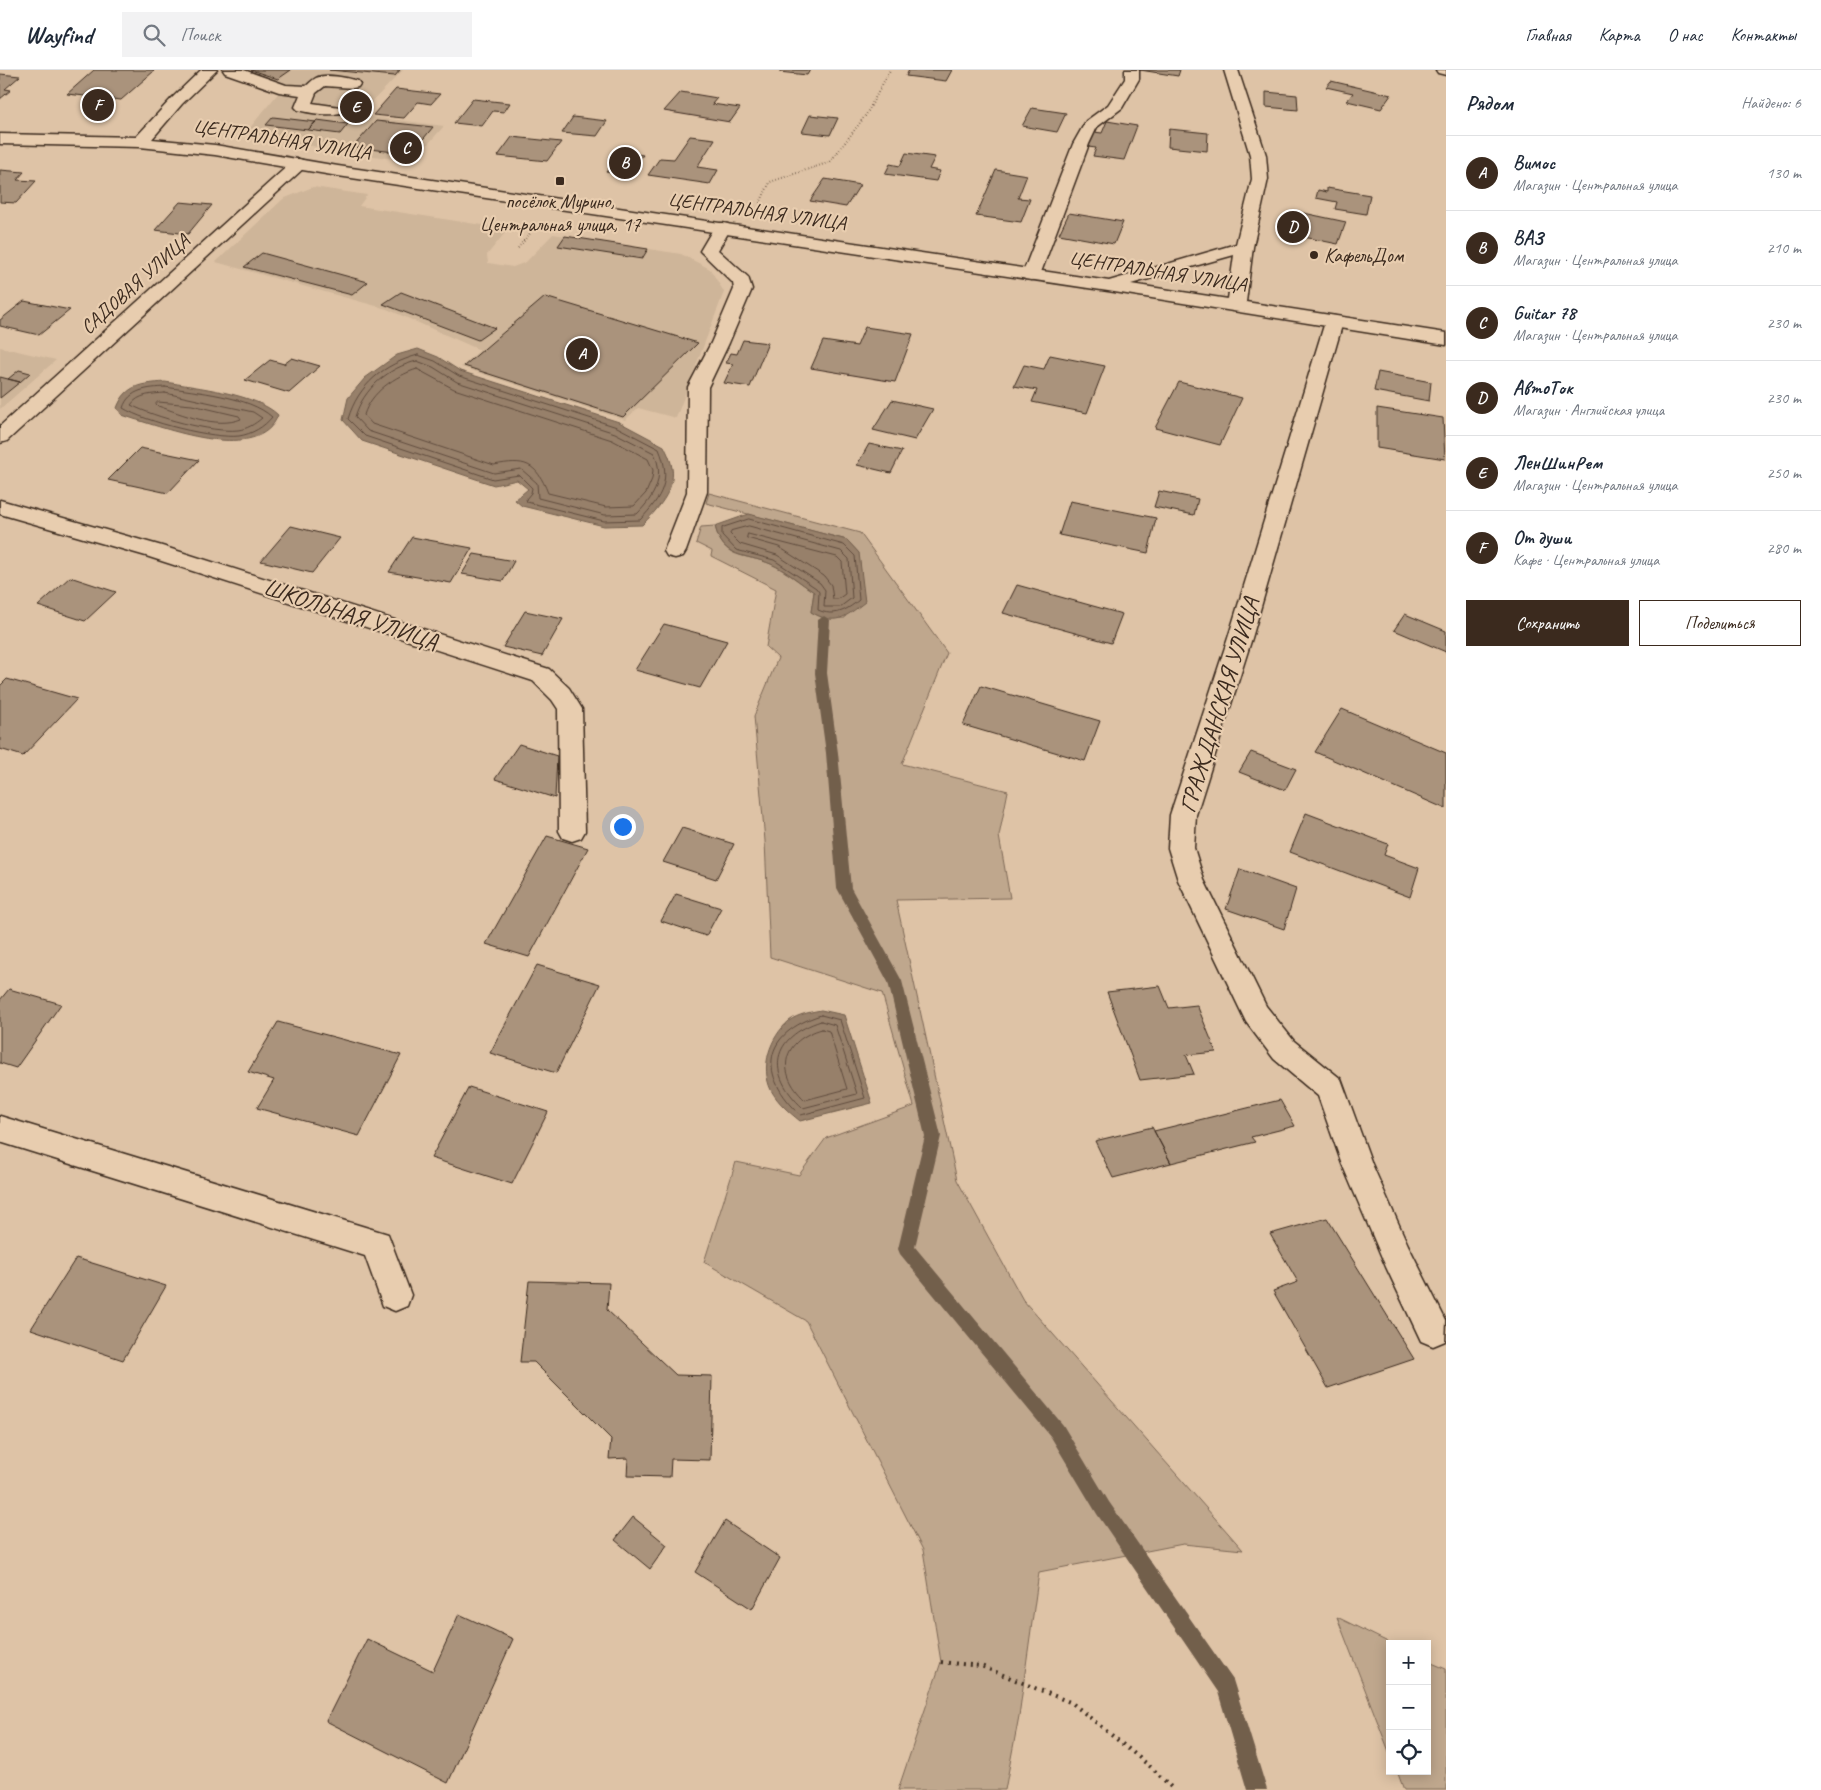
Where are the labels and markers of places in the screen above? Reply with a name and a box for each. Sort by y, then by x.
pin: F [82,86,114,124]
pin: E [340,88,372,126]
pin: C [390,129,422,167]
pin: B [609,144,641,182]
marker: посёлок Мурино, Центральная улица, 17 [554,175,566,187]
place label: посёлок Мурино, Центральная улица, 17 [480,189,641,237]
pin: D [1277,208,1309,246]
place label: КафельДом [1324,243,1405,268]
marker: КафельДом [1308,249,1320,261]
pin: A [566,335,598,373]

